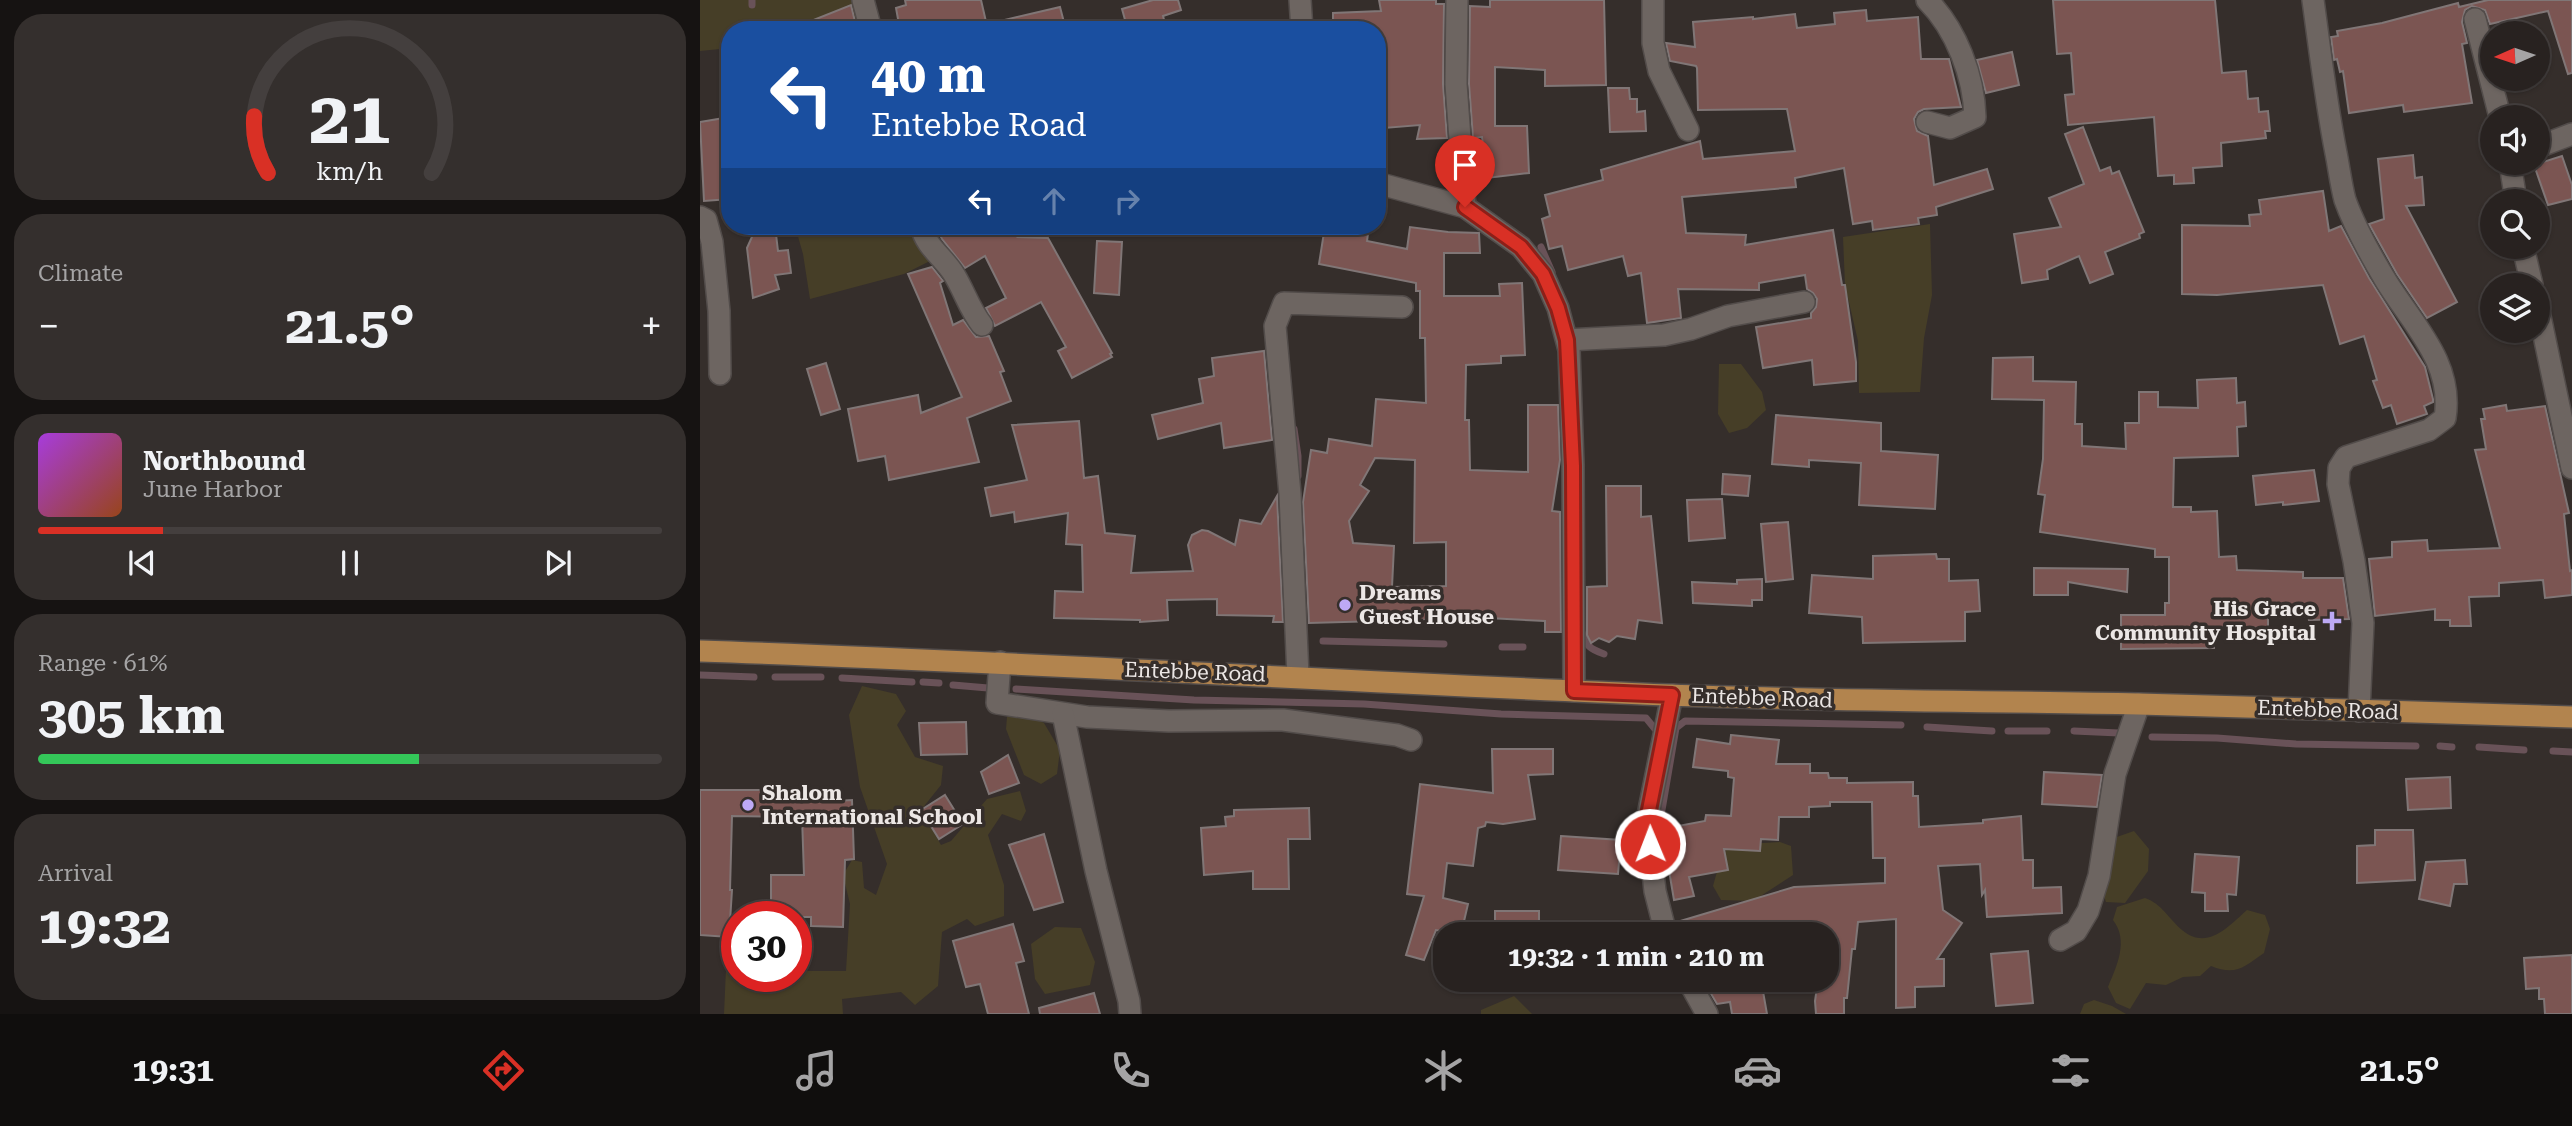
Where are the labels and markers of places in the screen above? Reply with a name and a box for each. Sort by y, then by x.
pin [1435,135,1495,207]
place label: Dreams Guest House [1359,581,1494,629]
marker: Dreams Guest House [1337,597,1353,613]
place label: His Grace Community Hospital [2095,597,2316,645]
marker: His Grace Community Hospital [2322,611,2342,631]
place label: Shalom International School [762,781,982,829]
marker: Shalom International School [740,797,756,813]

